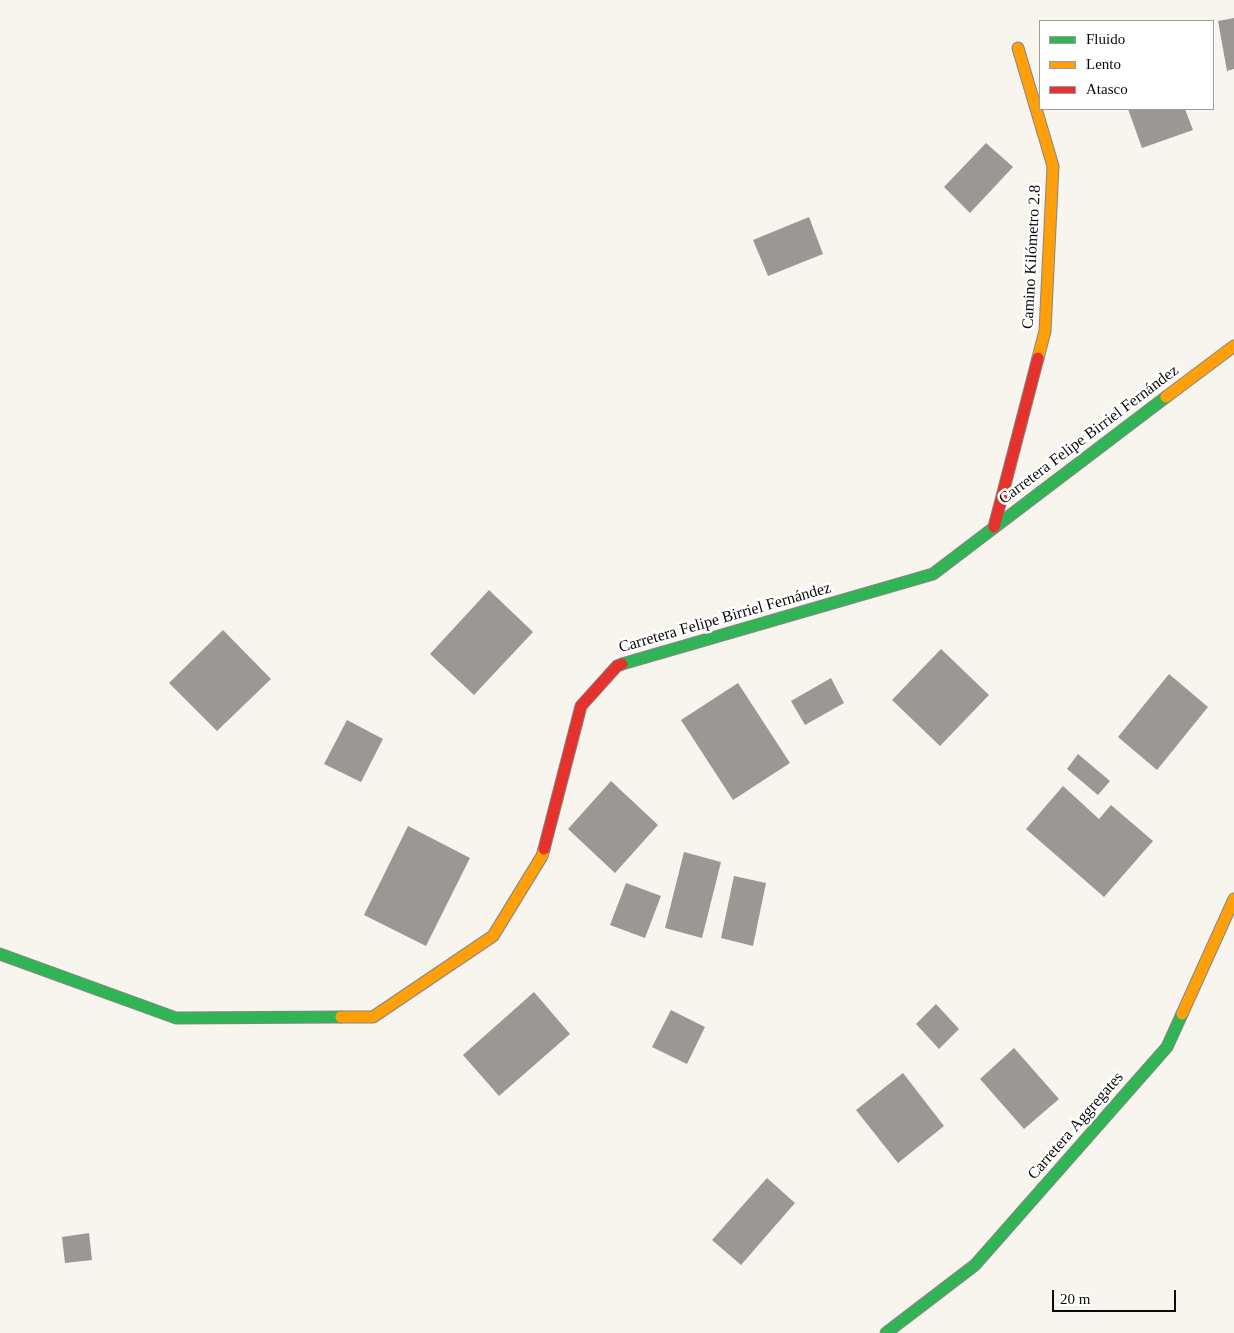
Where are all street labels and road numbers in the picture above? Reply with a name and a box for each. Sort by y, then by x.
street label: Camino Kilómetro 2.8 [1019,184,1045,330]
street label: Carretera Felipe Birriel Fernández [995,361,1183,509]
street label: Carretera Felipe Birriel Fernández [617,578,833,658]
street label: Carretera Aggregates [1024,1068,1128,1184]

